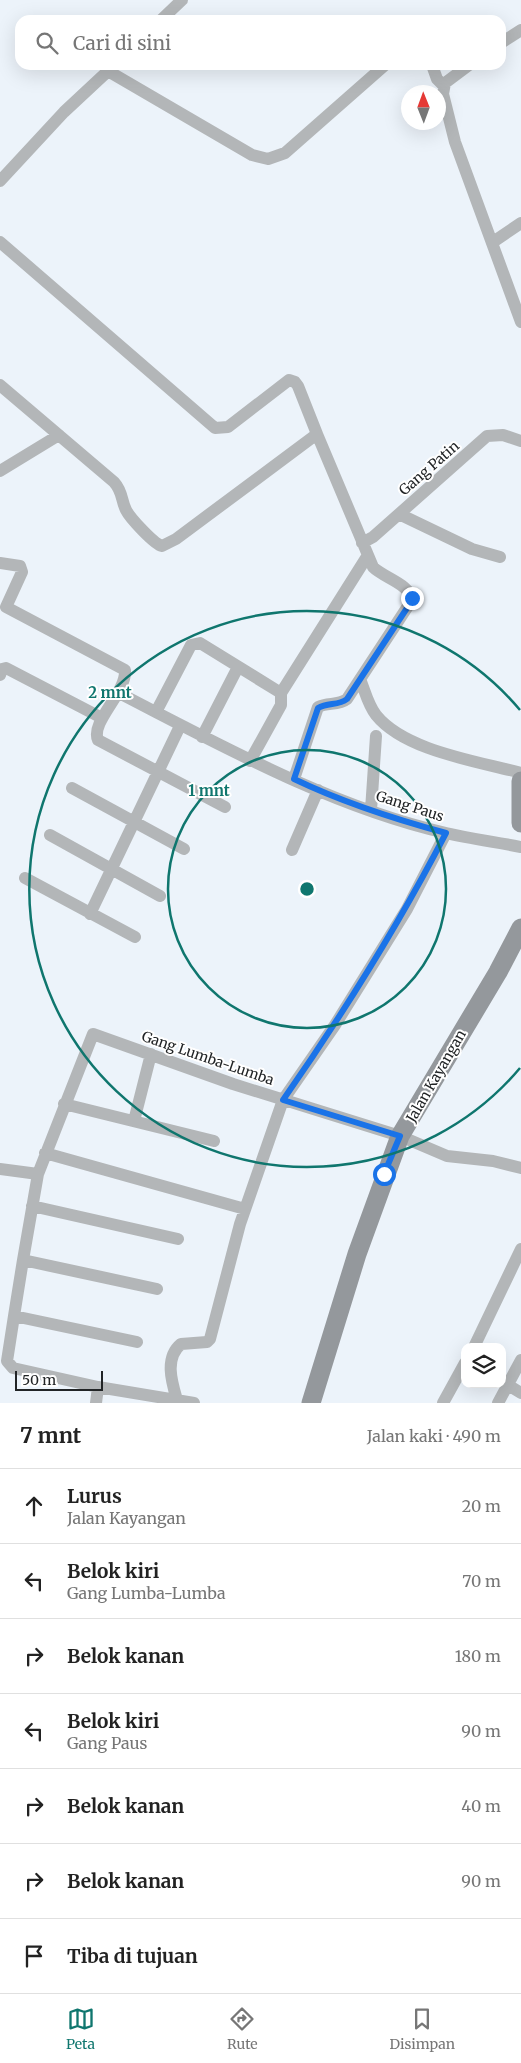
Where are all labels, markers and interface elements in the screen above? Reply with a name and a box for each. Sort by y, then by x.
search box [15,15,506,70]
icon: search [33,29,61,57]
text: Cari di sini [73,31,171,55]
north arrow [401,85,446,130]
street label: Gang Patin [395,437,463,499]
route end [401,587,424,610]
text: 2 mnt [88,683,132,702]
text: 1 mnt [188,781,230,800]
street label: Gang Paus [374,787,446,825]
centre of rings [298,880,316,898]
street label: Jalan Kayangan [402,1026,470,1126]
street label: Gang Lumba-Lumba [139,1027,277,1089]
route start [373,1163,396,1186]
map controls [461,1343,506,1388]
button: layers [461,1343,506,1388]
scale bar [15,1368,102,1391]
text: 50 m [22,1371,56,1389]
text: 7 mnt [20,1422,81,1449]
text: Jalan kaki · 490 m [367,1426,501,1446]
text: Lurus [67,1484,122,1508]
icon: ahead [20,1492,48,1520]
text: 20 m [462,1496,501,1516]
text: Jalan Kayangan [67,1508,186,1528]
text: Belok kiri [67,1559,159,1583]
icon: left [20,1567,48,1595]
text: 70 m [462,1571,501,1591]
text: Gang Lumba-Lumba [67,1583,226,1603]
icon: right [20,1642,48,1670]
text: Belok kanan [67,1644,184,1668]
text: 180 m [455,1646,501,1666]
text: Belok kiri [67,1709,159,1733]
icon: left [20,1717,48,1745]
text: 90 m [461,1721,501,1741]
text: Gang Paus [67,1733,147,1753]
icon: right [20,1792,48,1820]
text: Belok kanan [67,1794,184,1818]
text: 40 m [461,1796,501,1816]
icon: right [20,1867,48,1895]
text: Belok kanan [67,1869,184,1893]
text: 90 m [461,1871,501,1891]
icon: arrive [20,1942,48,1970]
text: Tiba di tujuan [67,1944,198,1968]
tab: Peta [66,2005,95,2053]
tab: Rute [227,2005,258,2053]
tab: Disimpan [390,2005,455,2053]

